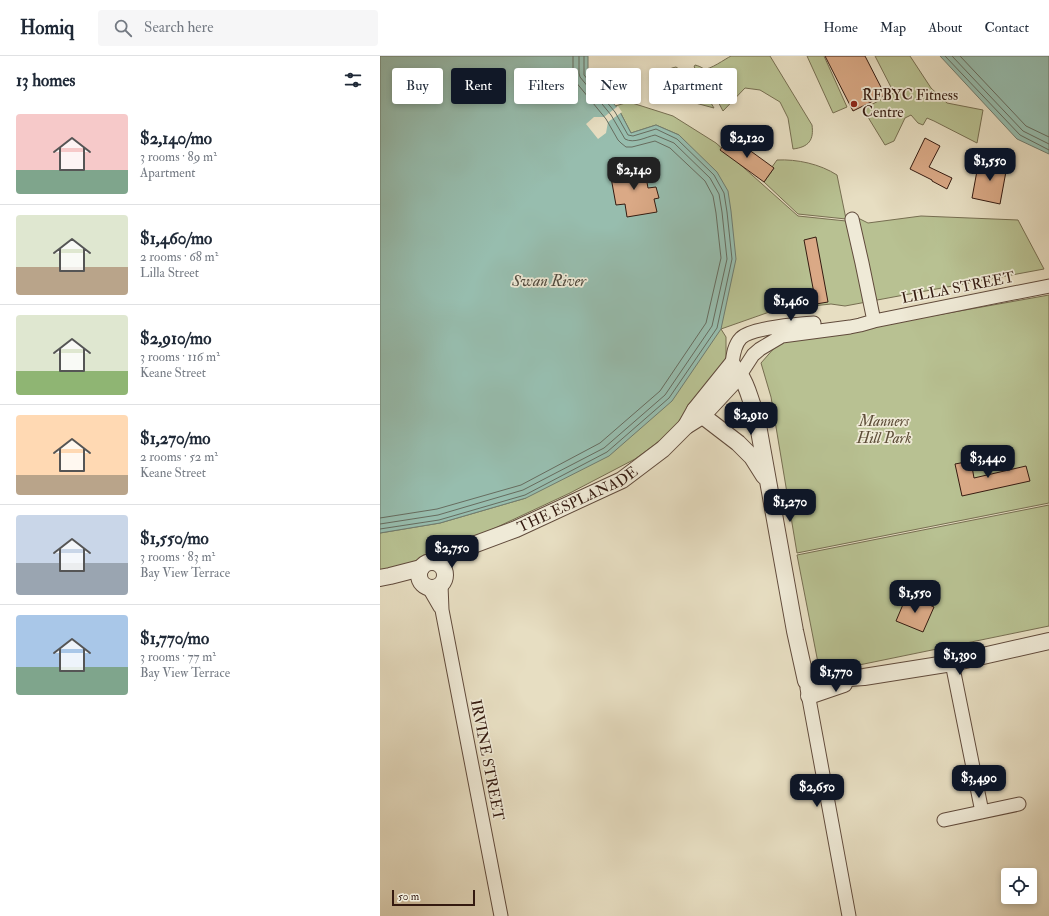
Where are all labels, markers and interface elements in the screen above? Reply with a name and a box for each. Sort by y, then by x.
search box [98,10,378,46]
text: Homiq [20,16,74,40]
icon: search [112,17,134,39]
text: Search here [144,18,213,37]
text: Home [823,19,858,36]
text: Map [880,19,906,36]
text: About [928,19,962,36]
text: Contact [984,19,1029,36]
chip: Buy [392,68,443,104]
chip: Rent [451,68,506,104]
chip: Filters [514,68,578,104]
chip: New [586,68,641,104]
chip: Apartment [649,68,737,104]
icon: filters [342,69,364,91]
text: 13 homes [16,70,75,91]
place label: RFBYC Fitness Centre [862,86,958,122]
marker: RFBYC Fitness Centre [849,99,859,109]
pin: $2,120 [714,125,780,159]
text: $2,140/mo [140,128,212,149]
icon: home [48,130,96,178]
text: $2,120 [730,130,764,146]
pin: $1,550 [957,148,1023,182]
text: 3 rooms · 89 m² [140,149,217,165]
text: $1,550 [974,153,1006,169]
pin: $2,140 [601,157,667,191]
text: $2,140 [616,162,652,178]
text: Apartment [140,165,196,181]
text: $1,460/mo [140,228,212,249]
icon: home [48,231,96,279]
text: 2 rooms · 68 m² [140,249,218,265]
text: Lilla Street [140,265,199,281]
street label: LILLA STREET [900,268,1016,308]
water label: Swan River [511,271,587,291]
pin: $1,460 [758,288,824,322]
text: $1,460 [773,293,809,309]
text: $2,910/mo [140,328,211,349]
icon: home [48,331,96,379]
text: 3 rooms · 116 m² [140,349,220,365]
text: Keane Street [140,365,206,381]
pin: $2,910 [718,402,784,436]
text: $2,910 [734,407,768,423]
park label: Manners Hill Park [856,412,911,448]
text: $1,270/mo [140,428,211,449]
icon: home [48,431,96,479]
pin: $3,440 [955,445,1021,479]
text: 2 rooms · 52 m² [140,449,218,465]
text: $3,440 [970,450,1006,466]
street label: THE ESPLANADE [514,462,642,537]
text: Keane Street [140,465,206,481]
pin: $1,270 [757,489,823,523]
text: $1,270 [773,494,807,510]
text: $1,550/mo [140,528,209,549]
icon: home [48,531,96,579]
pin: $2,750 [419,535,485,569]
text: $2,750 [435,540,469,556]
text: 3 rooms · 83 m² [140,549,215,565]
text: Bay View Terrace [140,565,230,581]
pin: $1,550 [882,580,948,614]
text: $1,550 [899,585,931,601]
text: $1,770/mo [140,628,209,649]
icon: home [48,631,96,679]
pin: $1,390 [927,642,993,676]
text: $1,390 [943,647,977,663]
text: 3 rooms · 77 m² [140,649,216,665]
pin: $1,770 [803,659,869,693]
text: $1,770 [819,664,853,680]
text: Bay View Terrace [140,665,230,681]
street label: IRVINE STREET [466,698,508,822]
pin: $3,490 [946,765,1012,799]
text: $3,490 [961,770,997,786]
pin: $2,650 [784,774,850,808]
text: $2,650 [799,779,835,795]
map controls [1001,868,1037,904]
button: locate [1001,868,1037,904]
scale bar [392,888,475,907]
text: 50 m [398,890,419,903]

